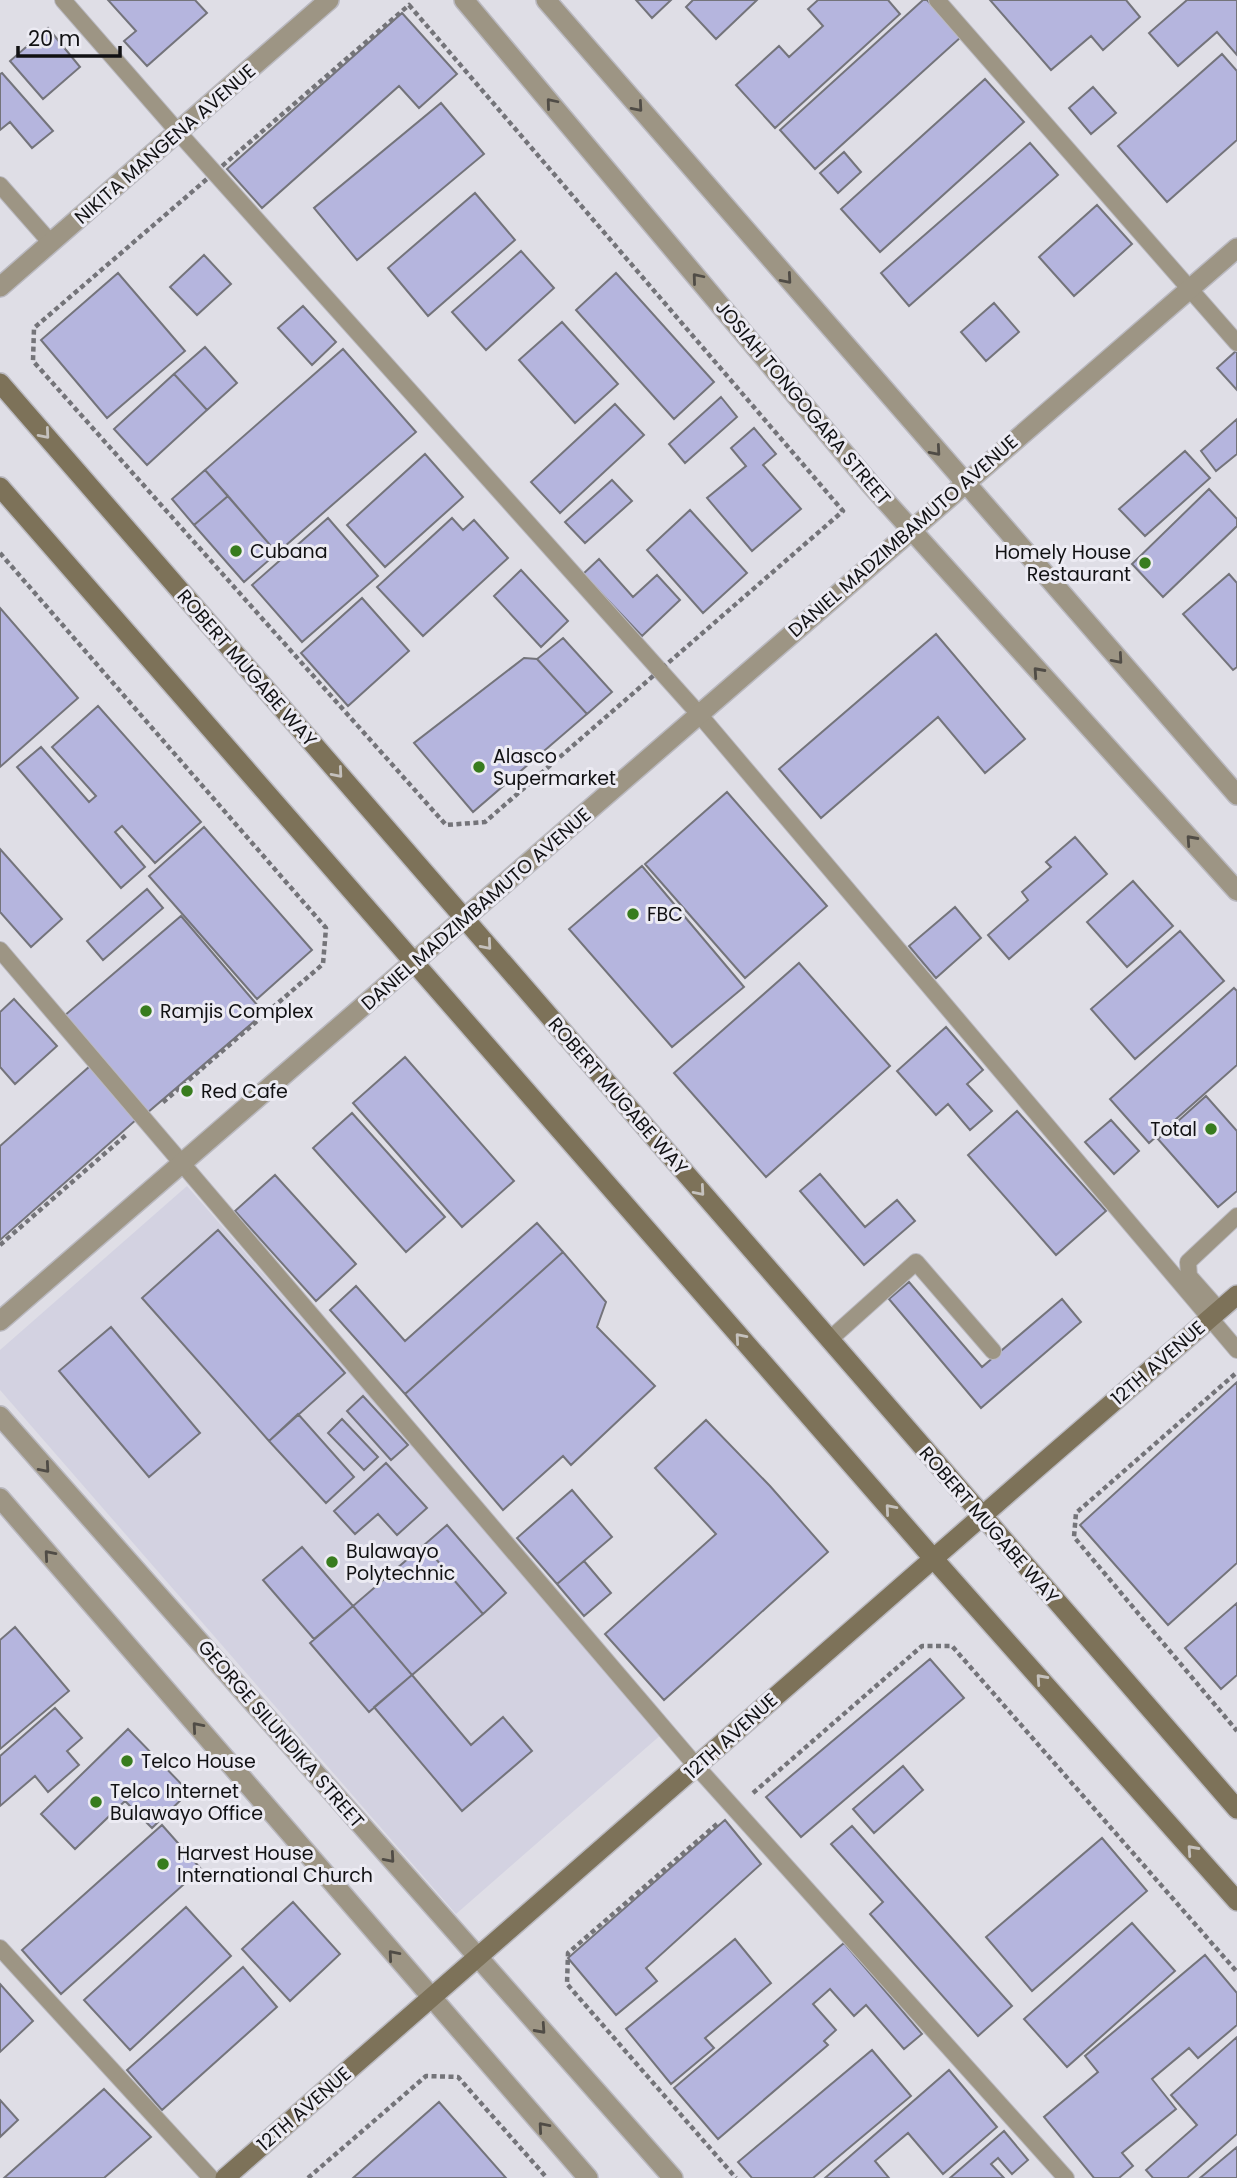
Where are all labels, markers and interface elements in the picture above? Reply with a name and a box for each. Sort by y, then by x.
scale bar [18,14,119,58]
text: 20 m [28,24,81,53]
street label: NIKITA MANGENA AVENUE [69,58,261,230]
one-way arrow [546,99,559,111]
one-way arrow [630,99,642,112]
one-way arrow [779,271,791,284]
one-way arrow [693,273,705,286]
street label: JOSIAH TONGOGARA STREET [709,295,897,511]
one-way arrow [37,426,49,439]
street label: DANIEL MADZIMBAMUTO AVENUE [782,429,1024,643]
one-way arrow [928,443,940,456]
place label: Cubana [250,538,328,565]
place label: Homely House Restaurant [995,539,1131,588]
marker: Cubana [228,543,244,559]
marker: Homely House Restaurant [1137,555,1153,571]
street label: ROBERT MUGABE WAY [171,583,323,753]
one-way arrow [1110,651,1122,664]
one-way arrow [1034,667,1046,680]
place label: Alasco Supermarket [493,743,616,792]
marker: Alasco Supermarket [471,759,487,775]
one-way arrow [330,765,342,778]
street label: DANIEL MADZIMBAMUTO AVENUE [355,802,597,1016]
one-way arrow [1187,835,1199,848]
place label: FBC [647,901,683,928]
marker: FBC [625,906,641,922]
one-way arrow [479,937,491,950]
place label: Ramjis Complex [160,998,313,1025]
marker: Ramjis Complex [138,1003,154,1019]
street label: ROBERT MUGABE WAY [542,1011,694,1181]
place label: Red Cafe [201,1078,288,1105]
marker: Red Cafe [179,1083,195,1099]
place label: Total [1150,1116,1197,1143]
marker: Total [1203,1121,1219,1137]
one-way arrow [692,1183,704,1196]
street label: 12TH AVENUE [1105,1314,1211,1412]
one-way arrow [736,1333,748,1346]
street label: ROBERT MUGABE WAY [913,1440,1065,1610]
one-way arrow [37,1459,49,1472]
one-way arrow [886,1505,898,1518]
place label: Bulawayo Polytechnic [346,1538,455,1587]
one-way arrow [45,1550,57,1563]
marker: Bulawayo Polytechnic [324,1554,340,1570]
street label: GEORGE SILUNDIKA STREET [192,1634,370,1834]
one-way arrow [1036,1675,1049,1688]
street label: 12TH AVENUE [679,1687,783,1785]
one-way arrow [193,1722,205,1735]
place label: Telco House [141,1748,256,1775]
marker: Telco House [119,1753,135,1769]
place label: Telco Internet Bulawayo Office [110,1778,263,1827]
marker: Telco Internet Bulawayo Office [88,1794,104,1810]
place label: Harvest House International Church [177,1840,373,1889]
one-way arrow [1188,1845,1200,1858]
one-way arrow [382,1850,395,1863]
marker: Harvest House International Church [155,1856,171,1872]
one-way arrow [389,1951,401,1964]
one-way arrow [533,2021,545,2034]
street label: 12TH AVENUE [251,2060,357,2158]
one-way arrow [539,2122,551,2135]

